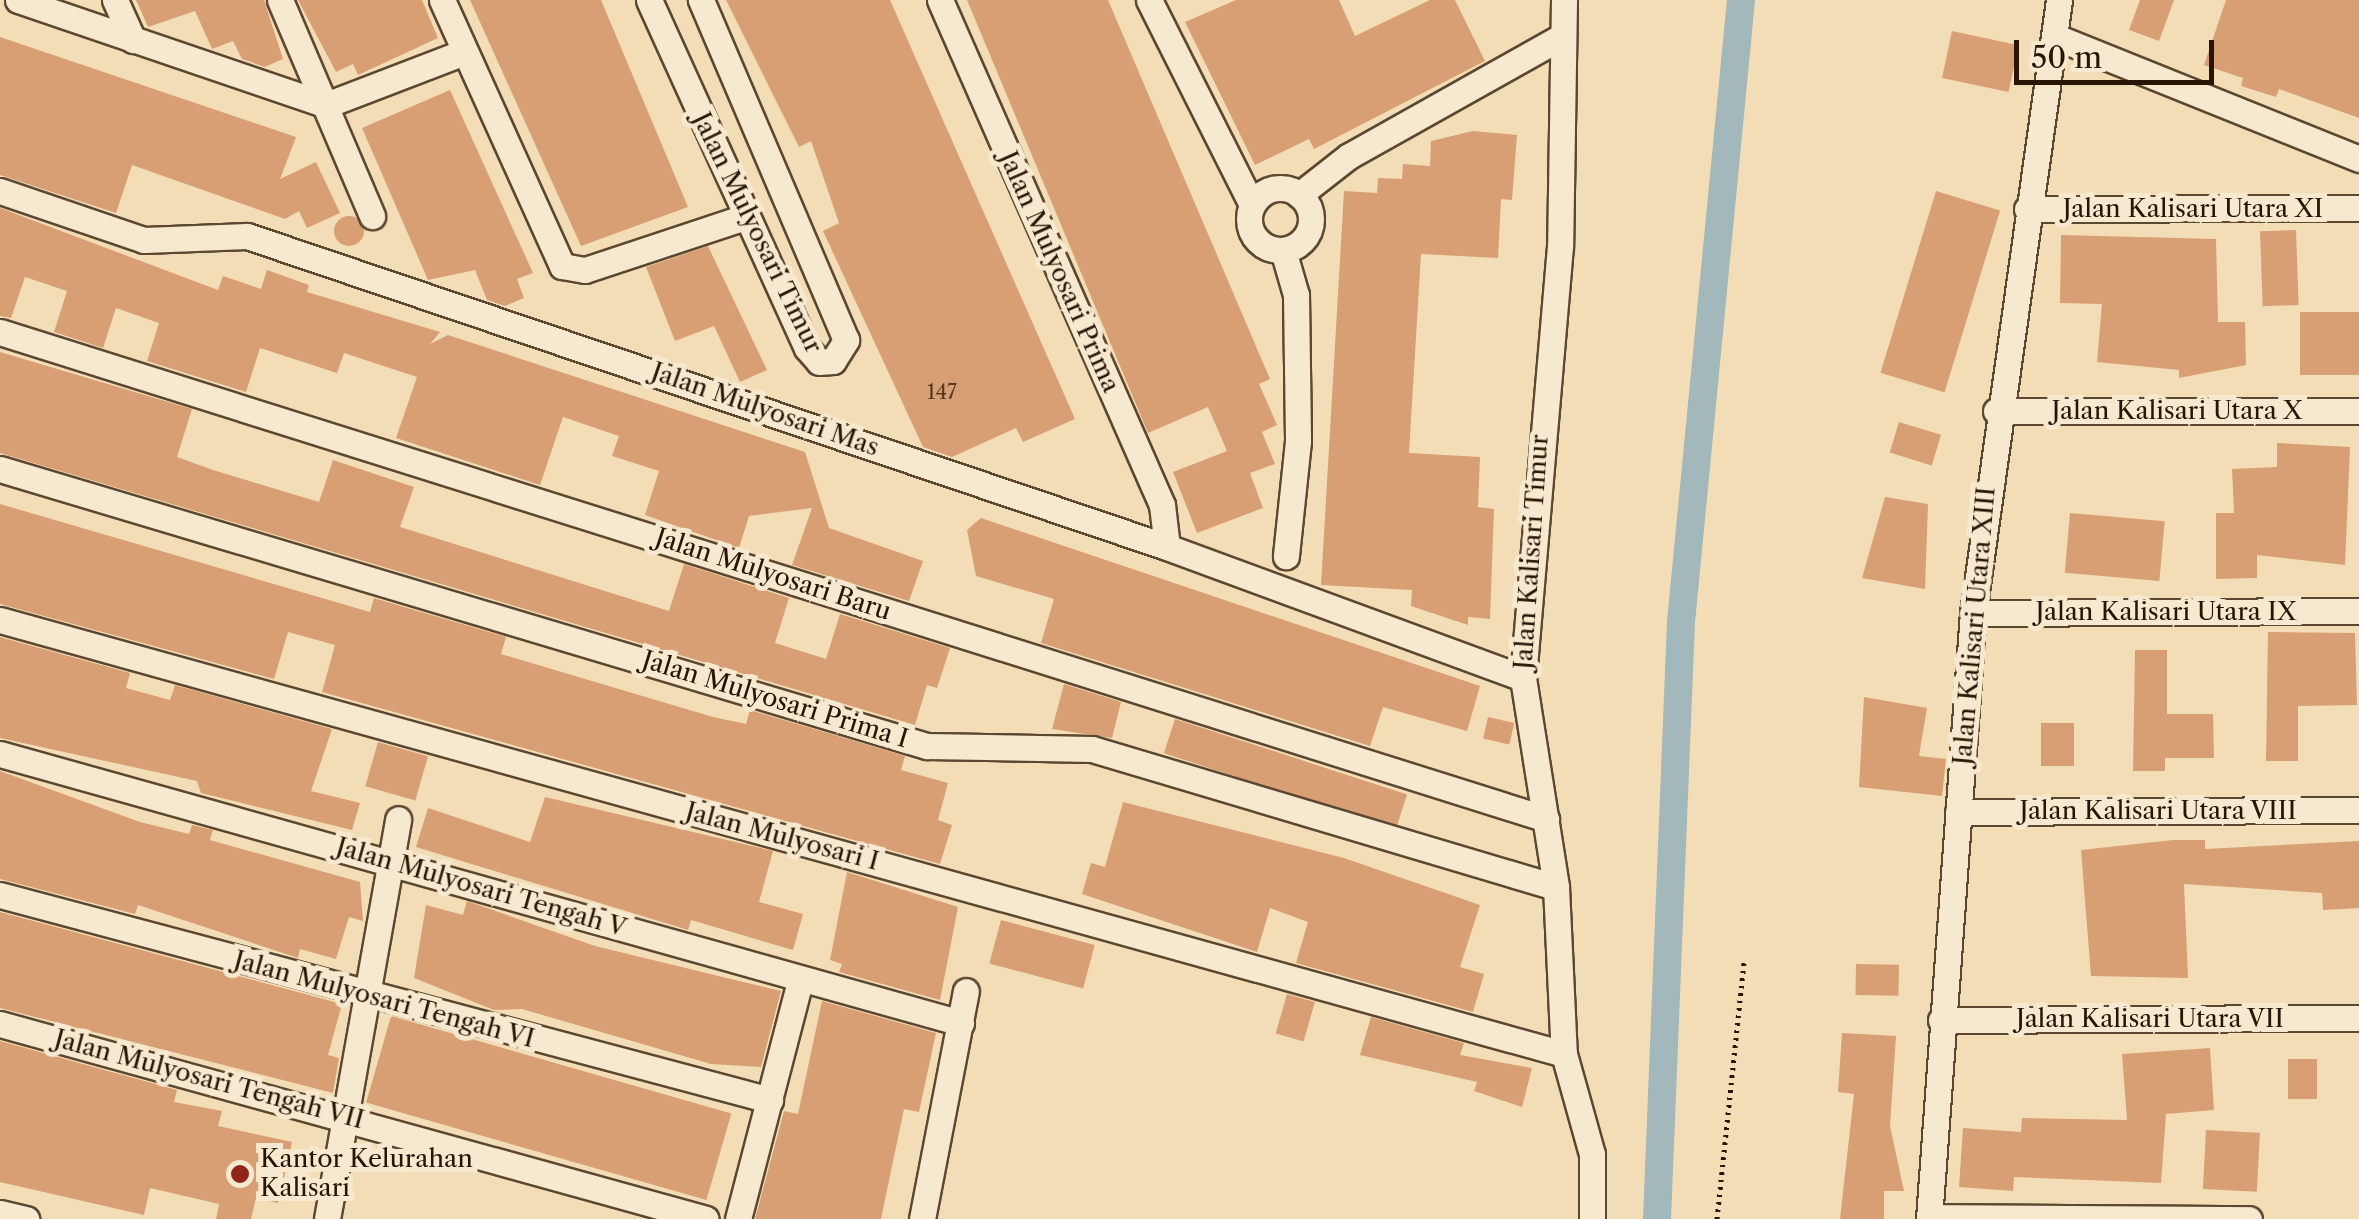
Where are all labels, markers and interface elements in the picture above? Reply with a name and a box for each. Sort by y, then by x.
scale bar [2019,20,2219,82]
text: 50 m [2031,39,2102,76]
street label: Jalan Mulyosari Timur [686,107,828,359]
street label: Jalan Mulyosari Prima [992,147,1126,397]
street label: Jalan Kalisari Utara XI [2062,194,2324,224]
street label: Jalan Mulyosari Mas [647,357,883,463]
house number: 147 [927,380,957,404]
street label: Jalan Kalisari Utara X [2051,396,2303,426]
street label: Jalan Kalisari Timur [1509,433,1555,671]
street label: Jalan Kalisari Utara XIII [1948,485,2002,767]
street label: Jalan Mulyosari Baru [651,523,895,627]
street label: Jalan Kalisari Utara IX [2035,597,2297,627]
street label: Jalan Mulyosari Prima I [638,645,912,755]
street label: Jalan Kalisari Utara VIII [2019,796,2297,826]
street label: Jalan Mulyosari I [682,797,882,877]
street label: Jalan Mulyosari Tengah V [332,832,630,944]
street label: Jalan Mulyosari Tengah VI [230,945,538,1055]
street label: Jalan Kalisari Utara VII [2016,1004,2284,1034]
street label: Jalan Mulyosari Tengah VII [50,1024,368,1136]
place label: Kantor Kelurahan Kalisari [260,1145,473,1204]
marker: Kantor Kelurahan Kalisari [229,1163,251,1185]

